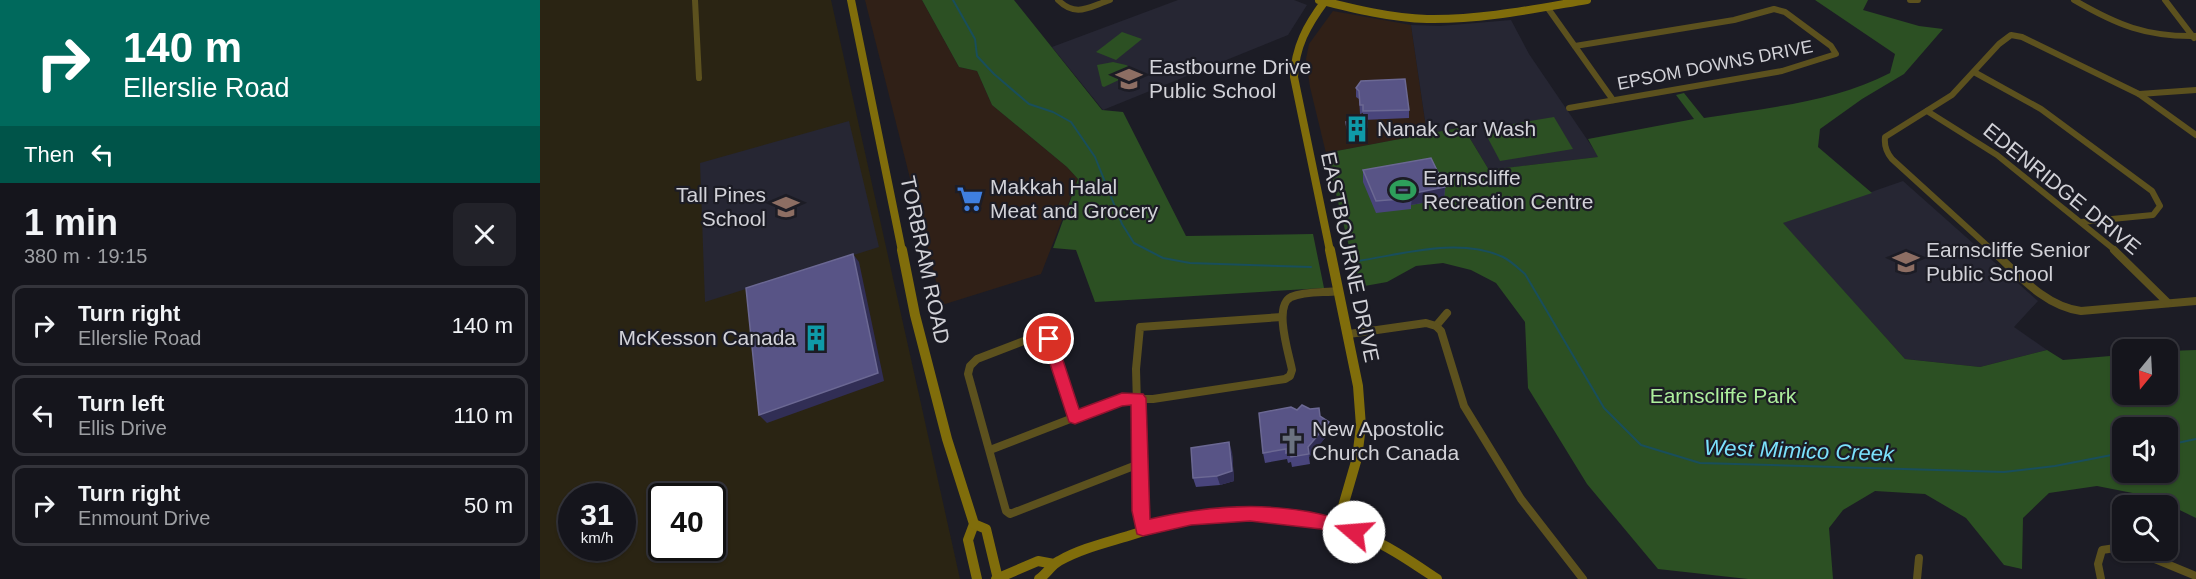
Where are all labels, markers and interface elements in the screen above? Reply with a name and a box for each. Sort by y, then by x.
icon: right [24,24,102,102]
text: 140 m [123,24,242,71]
street label: EPSOM DOWNS DRIVE [1615,36,1815,94]
place label: Eastbourne Drive Public School [1149,55,1311,102]
school or university icon: Eastbourne Drive Public School [1114,64,1144,94]
text: Ellerslie Road [123,73,290,103]
building icon: Nanak Car Wash [1342,114,1372,144]
place label: Nanak Car Wash [1377,117,1536,140]
street label: EDENRIDGE DRIVE [1979,118,2145,259]
icon: left [86,138,119,171]
text: Then [24,142,74,167]
street label: EASTBOURNE DRIVE [1317,149,1384,364]
place label: Earnscliffe Recreation Centre [1423,166,1593,213]
street label: TORBRAM ROAD [896,174,955,346]
place label: Makkah Halal Meat and Grocery [990,175,1159,222]
sports icon: Earnscliffe Recreation Centre [1388,175,1418,205]
place label: Tall Pines School [676,183,766,230]
supermarket icon: Makkah Halal Meat and Grocery [955,184,985,214]
school or university icon: Tall Pines School [771,192,801,222]
text: 1 min [24,202,118,243]
button: close [453,203,516,266]
place label: Earnscliffe Senior Public School [1926,238,2090,285]
text: 380 m · 19:15 [24,245,147,267]
school or university icon: Earnscliffe Senior Public School [1891,247,1921,277]
text: Turn right [78,301,180,326]
icon: right [27,309,60,342]
text: 140 m [452,313,513,338]
pin [1023,313,1074,364]
icon: arrive [1032,322,1065,355]
building icon: McKesson Canada [801,323,831,353]
place label: McKesson Canada [619,326,796,349]
text: Ellerslie Road [78,327,201,349]
north arrow [2112,339,2178,405]
map controls [2112,339,2178,561]
park label: Earnscliffe Park [1650,384,1797,407]
text: Turn left [78,391,164,416]
icon: left [27,399,60,432]
text: 110 m [453,403,513,428]
text: Ellis Drive [78,417,167,439]
place label: New Apostolic Church Canada [1312,417,1459,464]
button: sound [2112,417,2178,483]
church icon: New Apostolic Church Canada [1277,426,1307,456]
water label: West Mimico Creek [1703,435,1895,466]
text: Turn right [78,481,180,506]
speed limit sign: 40 [648,483,726,561]
icon: right [27,489,60,522]
text: 50 m [464,493,513,518]
button: search [2112,495,2178,561]
text: 31 [580,498,614,531]
position arrow [1322,500,1386,564]
text: Enmount Drive [78,507,210,529]
text: km/h [581,529,613,546]

